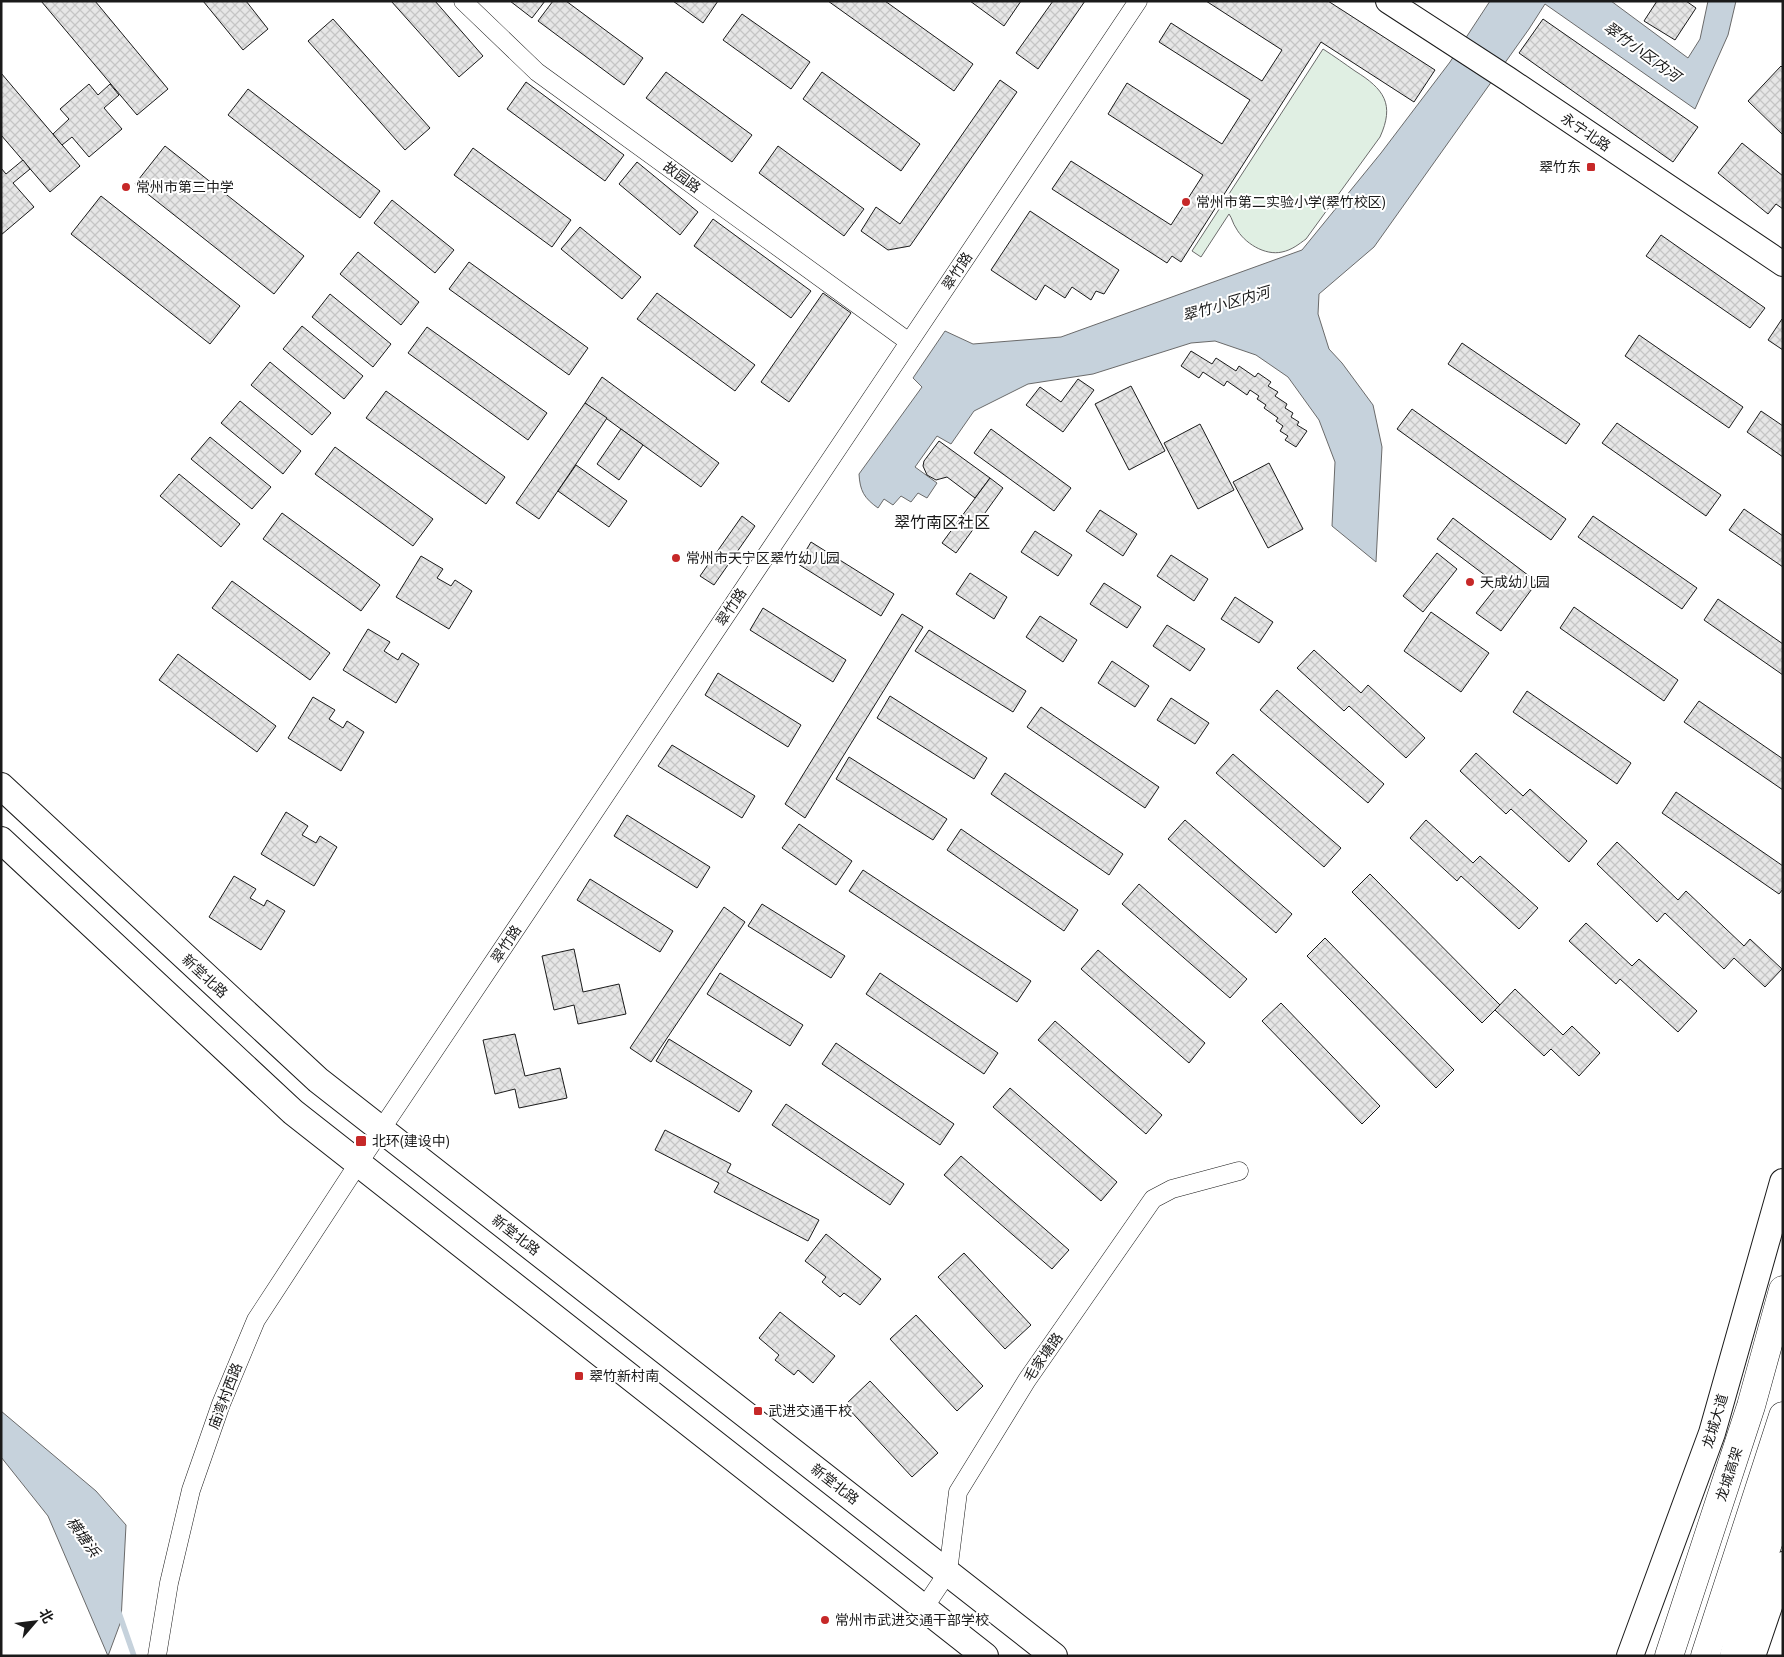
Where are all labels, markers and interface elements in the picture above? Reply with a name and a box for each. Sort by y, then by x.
water label: 翠竹小区内河 [1600,17,1687,88]
street label: 永宁北路 [1558,109,1614,155]
street label: 故园路 [660,157,704,197]
place label: 翠竹东 [1539,158,1581,176]
marker: 翠竹东 [1585,161,1597,173]
place label: 常州市第三中学 [136,178,234,196]
marker: 常州市第三中学 [120,181,132,193]
place label: 常州市第二实验小学(翠竹校区) [1196,193,1386,211]
marker: 常州市第二实验小学(翠竹校区) [1180,196,1192,208]
street label: 翠竹路 [938,249,976,293]
water label: 翠竹小区内河 [1180,280,1275,326]
district label: 翠竹南区社区 [894,511,990,533]
place label: 常州市天宁区翠竹幼儿园 [686,549,840,567]
marker: 常州市天宁区翠竹幼儿园 [670,552,682,564]
place label: 天成幼儿园 [1480,573,1550,591]
marker: 天成幼儿园 [1464,576,1476,588]
street label: 翠竹路 [712,585,750,629]
street label: 翠竹路 [487,922,525,966]
street label: 新堂北路 [178,950,232,1002]
place label: 北环(建设中) [372,1132,450,1150]
marker: 北环(建设中) [354,1134,368,1148]
street label: 新堂北路 [488,1211,544,1259]
street label: 毛家塘路 [1020,1329,1066,1385]
street label: 庙湾村西路 [204,1360,246,1432]
place label: 翠竹新村南 [589,1367,659,1385]
marker: 翠竹新村南 [573,1370,585,1382]
street label: 龙城大道 [1698,1392,1732,1450]
place label: 武进交通干校 [768,1402,852,1420]
marker: 武进交通干校 [752,1405,764,1417]
street label: 龙城高架 [1712,1445,1746,1503]
street label: 新堂北路 [807,1460,863,1508]
water label: 横塘浜 [62,1512,106,1563]
north arrow [10,1597,60,1647]
text: 北 [35,1605,58,1626]
place label: 常州市武进交通干部学校 [835,1611,989,1629]
marker: 常州市武进交通干部学校 [819,1614,831,1626]

